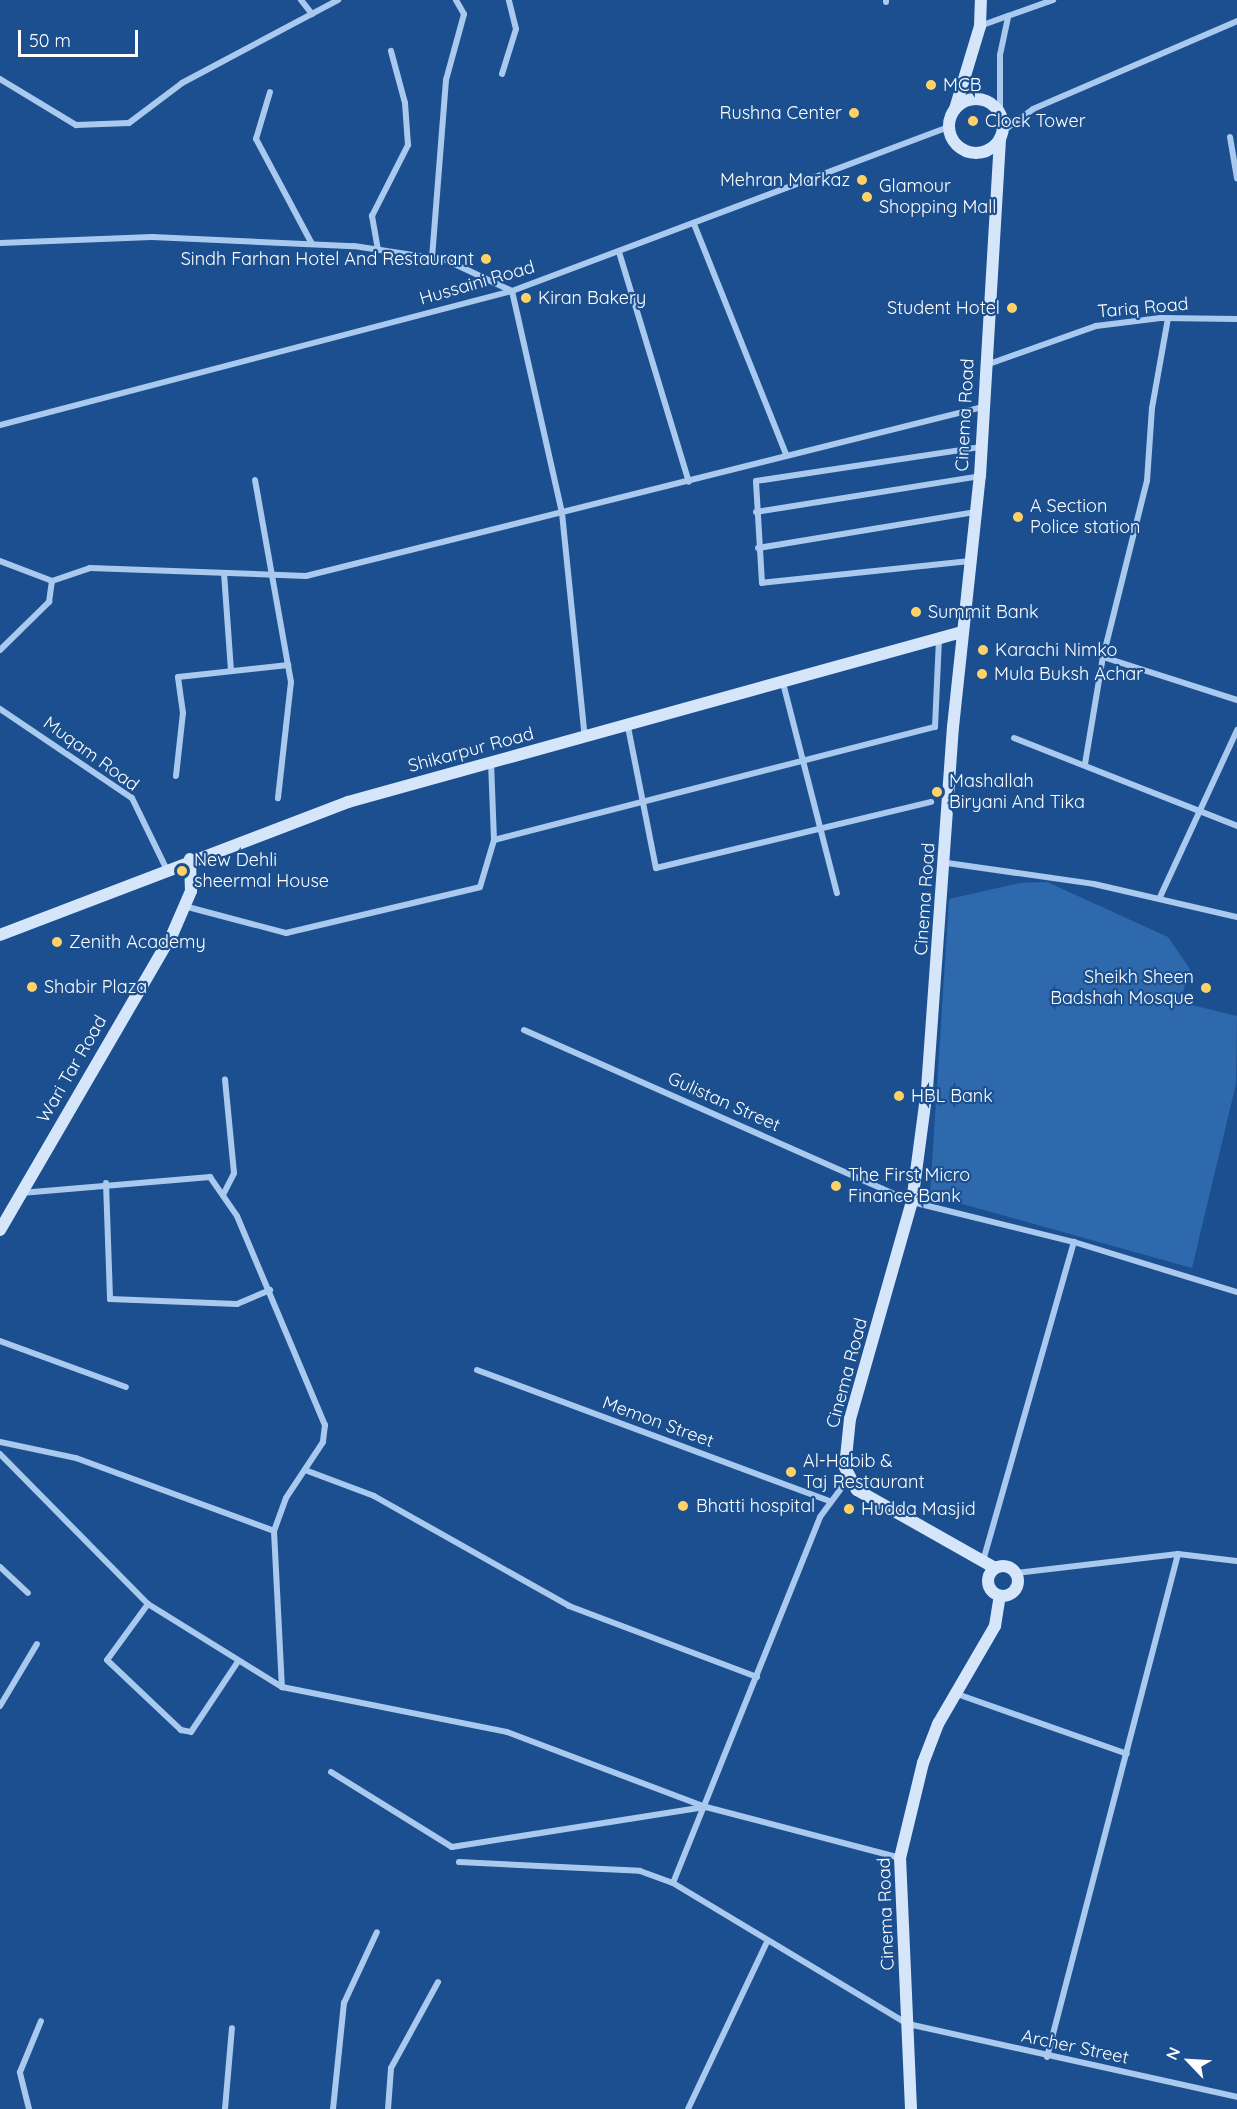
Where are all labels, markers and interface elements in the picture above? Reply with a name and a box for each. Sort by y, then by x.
scale bar [21,18,141,56]
text: 50 m [29,29,71,52]
place label: MCB [943,74,981,96]
marker: MCB [924,78,938,92]
place label: Rushna Center [720,102,842,124]
marker: Rushna Center [847,106,861,120]
place label: Clock Tower [985,110,1086,132]
marker: Clock Tower [966,114,980,128]
place label: Mehran Markaz [720,169,850,191]
marker: Mehran Markaz [855,173,869,187]
place label: Glamour Shopping Mall [879,176,997,219]
marker: Glamour Shopping Mall [860,190,874,204]
place label: Sindh Farhan Hotel And Restaurant [181,248,474,270]
marker: Sindh Farhan Hotel And Restaurant [479,252,493,266]
street label: Hussaini Road [417,256,537,310]
place label: Kiran Bakery [538,287,646,309]
marker: Kiran Bakery [519,291,533,305]
street label: Tariq Road [1097,293,1189,323]
place label: Student Hotel [887,297,1000,319]
marker: Student Hotel [1005,301,1019,315]
street label: Cinema Road [951,358,979,472]
place label: A Section Police station [1030,496,1141,538]
marker: A Section Police station [1011,510,1025,524]
place label: Summit Bank [928,601,1039,623]
marker: Summit Bank [909,605,923,619]
place label: Karachi Nimko [995,639,1117,661]
marker: Karachi Nimko [976,643,990,657]
place label: Mula Buksh Achar [994,663,1143,685]
marker: Mula Buksh Achar [975,667,989,681]
street label: Muqam Road [39,712,143,796]
street label: Shikarpur Road [406,723,536,777]
place label: Mashallah Biryani And Tika [949,771,1085,814]
marker: Mashallah Biryani And Tika [930,785,944,799]
street label: Cinema Road [910,842,940,956]
place label: New Dehli sheermal House [194,850,329,892]
marker: New Dehli sheermal House [175,864,189,878]
place label: Zenith Academy [69,931,206,953]
marker: Zenith Academy [50,935,64,949]
place label: Sheikh Sheen Badshah Mosque [1050,967,1194,1010]
place label: Shabir Plaza [44,976,147,998]
marker: Shabir Plaza [25,980,39,994]
marker: Sheikh Sheen Badshah Mosque [1199,981,1213,995]
street label: Wari Tar Road [33,1012,111,1126]
street label: Gulistan Street [664,1068,784,1136]
place label: HBL Bank [911,1085,993,1107]
marker: HBL Bank [892,1089,906,1103]
place label: The First Micro Finance Bank [848,1165,970,1208]
marker: The First Micro Finance Bank [829,1179,843,1193]
street label: Cinema Road [822,1316,872,1430]
street label: Memon Street [599,1392,717,1452]
place label: Al-Habib & Taj Restaurant [803,1451,925,1494]
marker: Al-Habib & Taj Restaurant [784,1465,798,1479]
place label: Bhatti hospital [696,1495,815,1517]
marker: Bhatti hospital [674,1497,692,1515]
place label: Hudda Masjid [861,1498,976,1520]
marker: Hudda Masjid [842,1502,856,1516]
street label: Cinema Road [873,1857,899,1971]
street label: Archer Street [1019,2025,1131,2069]
north arrow [1159,2031,1219,2091]
text: N [1161,2044,1184,2063]

